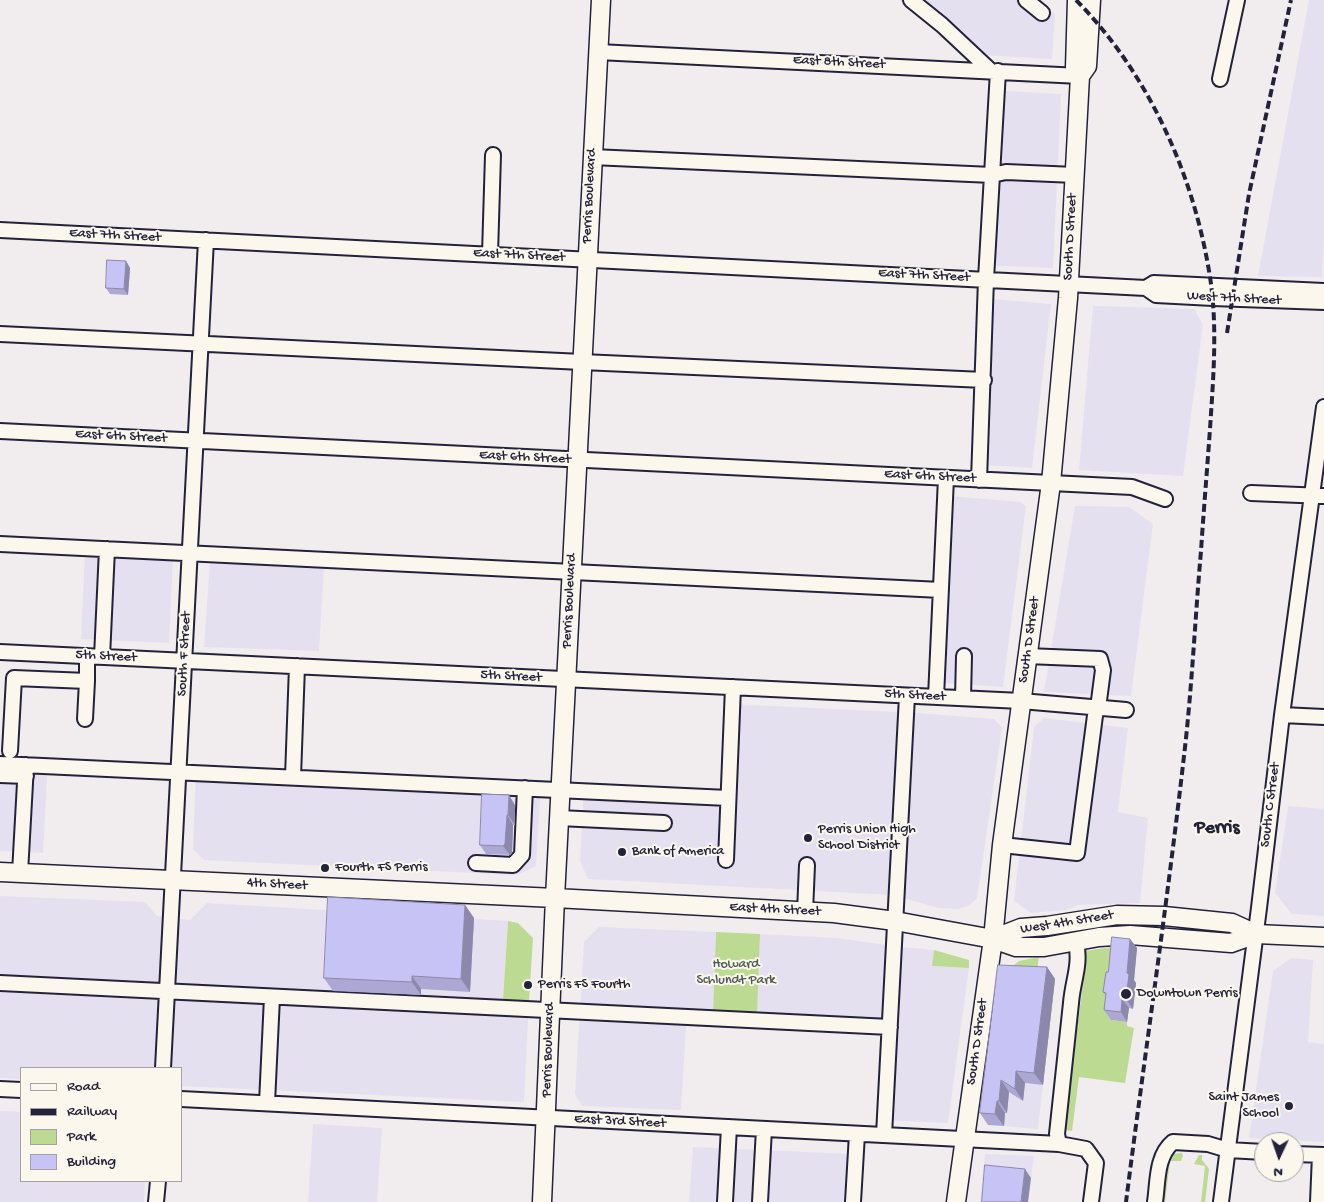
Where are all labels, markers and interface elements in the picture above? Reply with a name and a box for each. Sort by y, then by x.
street label: East 8th Street [793,52,885,74]
street label: Perris Boulevard [579,148,601,244]
street label: South D Street [1060,193,1082,281]
street label: East 7th Street [69,225,161,247]
street label: East 7th Street [473,245,565,267]
street label: East 7th Street [878,265,970,287]
street label: West 7th Street [1186,288,1282,310]
street label: East 6th Street [75,426,167,448]
street label: East 6th Street [479,447,571,469]
street label: East 6th Street [884,466,976,488]
street label: Perris Boulevard [559,553,581,649]
street label: South D Street [1016,596,1044,684]
street label: South F Street [174,611,196,697]
street label: 5th Street [75,647,137,667]
street label: 5th Street [480,667,542,687]
street label: 5th Street [884,686,946,706]
street label: South C Street [1257,762,1285,848]
district label: Perris [1195,818,1239,840]
place label: Perris Union High School District [818,822,916,854]
marker: Perris Union High School District [802,832,814,844]
place label: Bank of America [632,844,724,860]
marker: Bank of America [616,846,628,858]
place label: Fourth FS Perris [335,860,428,876]
marker: Fourth FS Perris [319,862,331,874]
street label: 4th Street [246,875,308,895]
street label: East 4th Street [729,899,821,921]
street label: West 4th Street [1019,907,1115,939]
park label: Howard Schlundt Park [696,957,776,990]
place label: Perris FS Fourth [538,977,631,993]
marker: Perris FS Fourth [522,979,534,991]
place label: Downtown Perris [1137,986,1238,1002]
marker: Downtown Perris [1119,987,1133,1001]
street label: South D Street [964,998,992,1086]
street label: Perris Boulevard [539,1002,559,1098]
legend [20,1067,182,1182]
text: Road [67,1078,100,1096]
place label: Saint James School [1209,1090,1279,1122]
marker: Saint James School [1283,1100,1295,1112]
text: Railway [67,1103,117,1121]
street label: East 3rd Street [574,1111,666,1133]
text: Park [67,1128,96,1146]
north arrow [1254,1132,1304,1182]
text: Building [67,1153,116,1171]
text: N [1273,1163,1283,1180]

